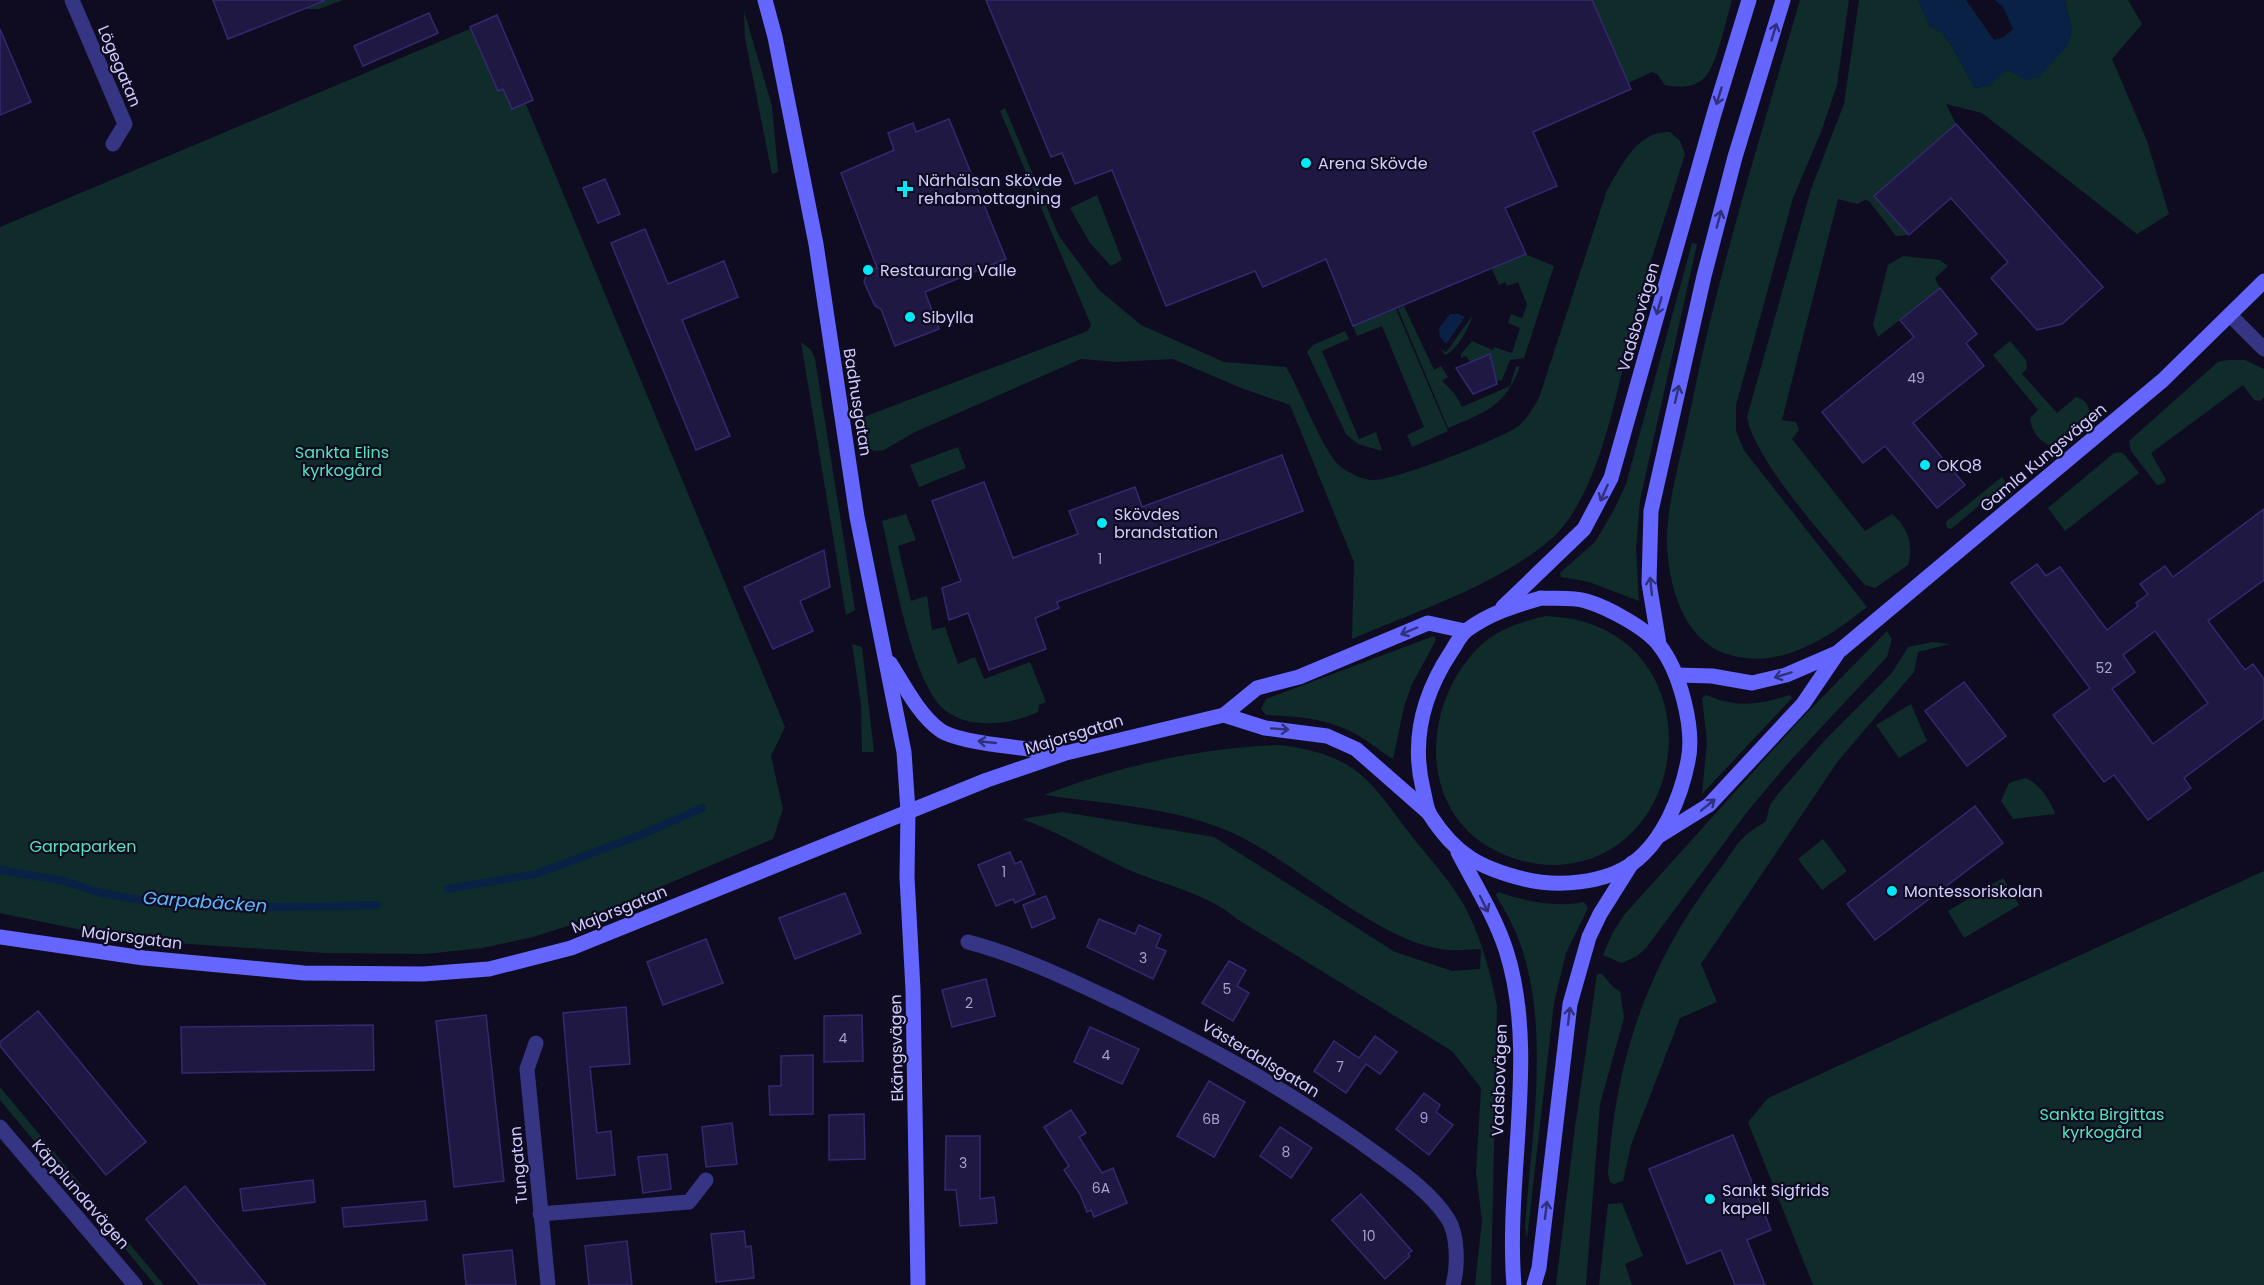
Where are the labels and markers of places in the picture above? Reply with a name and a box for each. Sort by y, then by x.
place label: Arena Skövde [1318,152,1428,175]
marker: Arena Skövde [1299,156,1313,170]
place label: Närhälsan Skövde rehabmottagning [918,169,1062,210]
marker: Närhälsan Skövde rehabmottagning [896,180,914,198]
place label: Restaurang Valle [880,259,1016,282]
marker: Restaurang Valle [861,263,875,277]
place label: Sibylla [922,306,974,329]
marker: Sibylla [903,310,917,324]
place label: OKQ8 [1937,454,1982,477]
marker: OKQ8 [1918,458,1932,472]
place label: Skövdes brandstation [1114,503,1218,544]
marker: Skövdes brandstation [1095,516,1109,530]
place label: Montessoriskolan [1904,880,2043,903]
marker: Montessoriskolan [1885,884,1899,898]
place label: Sankt Sigfrids kapell [1722,1179,1829,1220]
marker: Sankt Sigfrids kapell [1703,1192,1717,1206]

